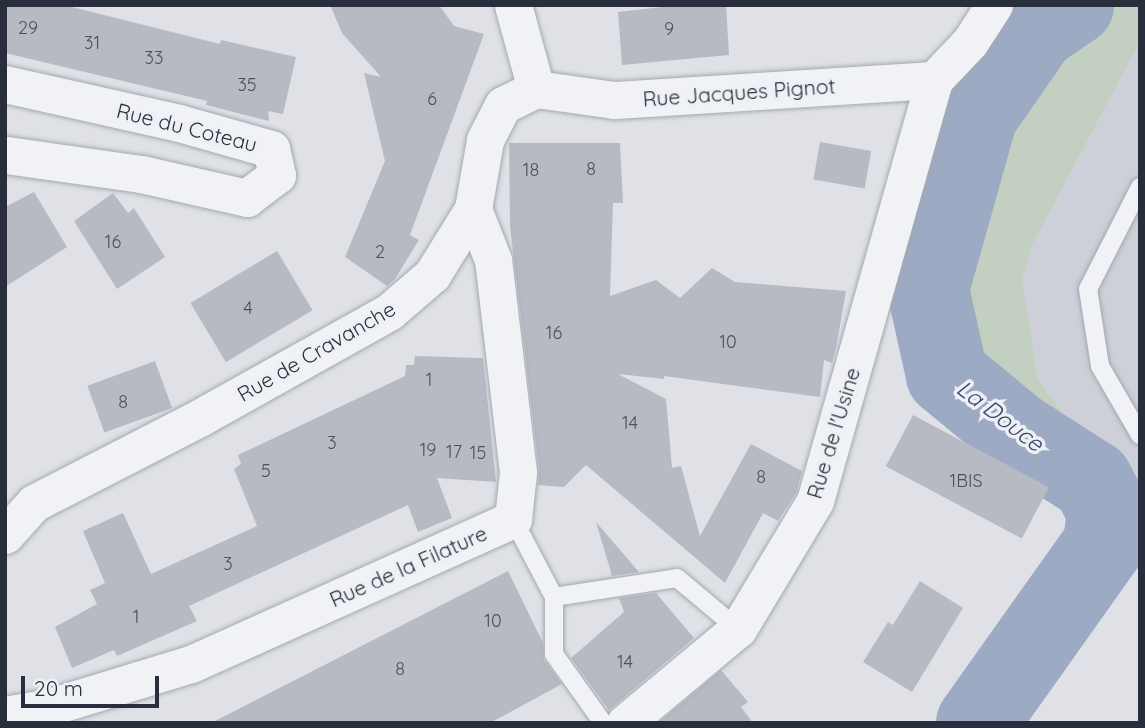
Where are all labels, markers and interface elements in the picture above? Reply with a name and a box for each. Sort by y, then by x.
house number: 29 [18,17,38,39]
house number: 9 [664,18,674,40]
house number: 31 [84,32,100,54]
house number: 33 [145,47,163,69]
street label: Rue Jacques Pignot [642,73,836,111]
house number: 35 [237,74,257,96]
house number: 6 [427,88,437,110]
street label: Rue du Coteau [114,97,260,157]
house number: 8 [586,158,596,180]
house number: 18 [523,159,539,181]
house number: 16 [105,231,121,253]
house number: 2 [375,241,385,263]
street label: Rue de Cravanche [232,295,400,407]
house number: 4 [243,297,253,319]
house number: 16 [546,322,562,344]
house number: 10 [719,331,737,353]
street label: Rue de l'Usine [801,364,865,502]
house number: 1 [426,369,432,391]
water label: La Douce [951,375,1049,457]
house number: 8 [118,391,128,413]
house number: 14 [622,412,638,434]
house number: 3 [327,432,337,454]
house number: 19 [420,439,436,461]
house number: 17 [446,441,462,463]
house number: 15 [470,442,486,464]
house number: 5 [261,460,271,482]
house number: 8 [756,466,766,488]
house number: 1BIS [950,470,982,492]
street label: Rue de la Filature [325,520,491,612]
house number: 3 [223,553,233,575]
house number: 1 [133,606,139,628]
house number: 10 [484,610,502,632]
house number: 14 [617,651,633,673]
house number: 8 [395,658,405,680]
scale bar [24,662,163,706]
text: 20 m [34,675,83,701]

